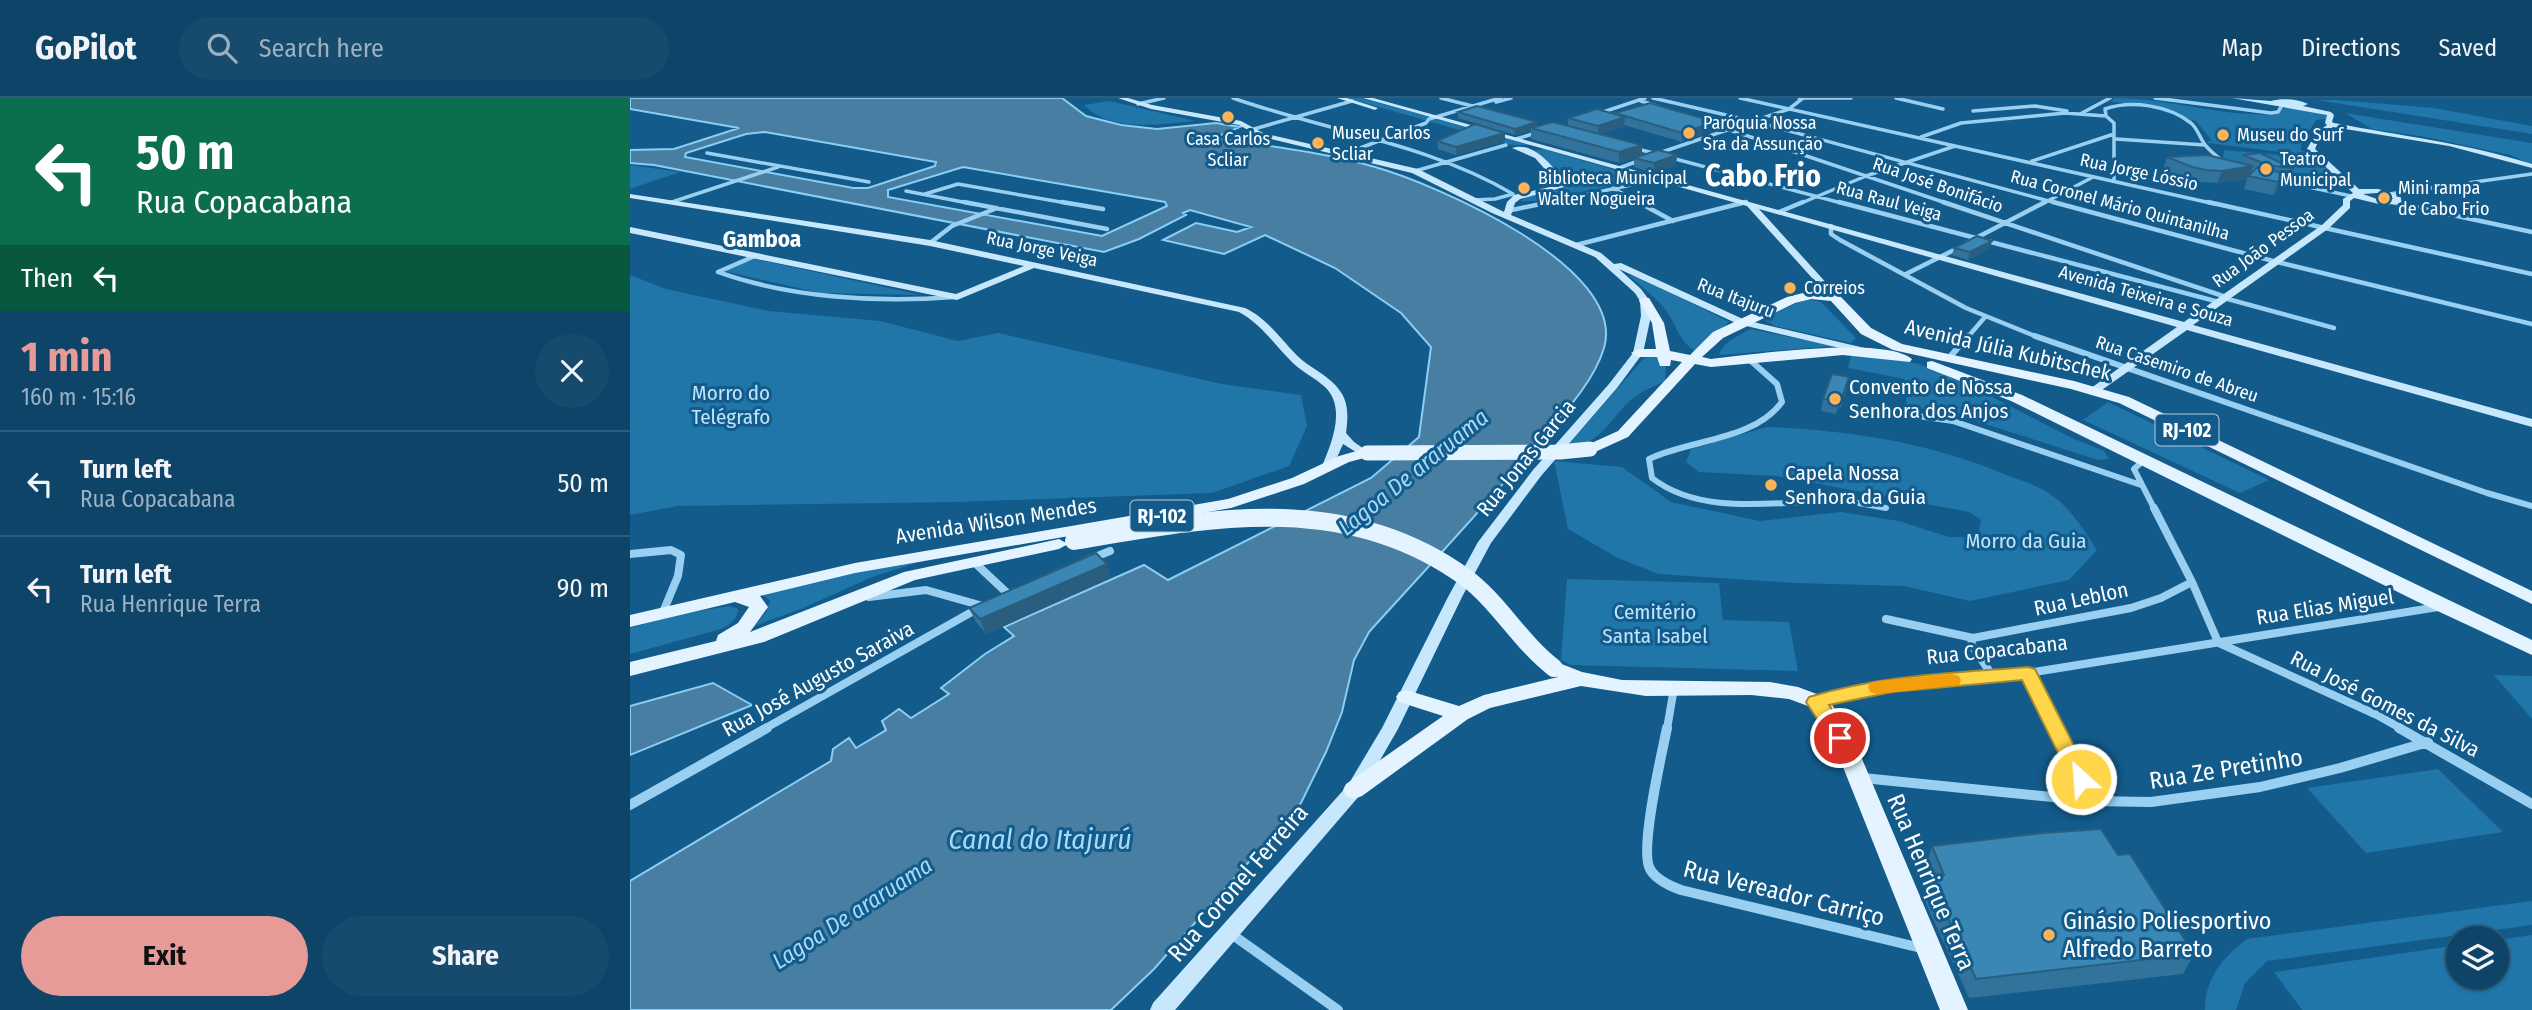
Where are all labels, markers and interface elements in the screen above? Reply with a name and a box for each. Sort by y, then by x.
search box [179,17,669,80]
text: GoPilot [35,28,137,68]
icon: search [203,29,241,67]
text: Search here [259,33,384,64]
text: Map [2222,34,2263,62]
text: Directions [2301,34,2400,62]
text: Saved [2438,34,2497,62]
marker: Casa Carlos Scliar [1220,109,1236,125]
place label: Paróquia Nossa Sra da Assunção [1703,112,1823,155]
place label: Museu Carlos Scliar [1332,122,1431,165]
text: 50 m [136,123,234,182]
place label: Museu do Surf [2237,124,2344,146]
marker: Paróquia Nossa Sra da Assunção [1681,125,1697,141]
icon: left [21,126,112,217]
marker: Museu do Surf [2215,127,2231,143]
place label: Casa Carlos Scliar [1186,128,1270,171]
marker: Museu Carlos Scliar [1310,135,1326,151]
place label: Teatro Municipal [2280,148,2352,191]
street label: Rua Jorge Lóssio [2078,149,2200,195]
street label: Rua José Bonifácio [1870,152,2006,218]
district label: Cabo Frio [1705,158,1821,194]
marker: Teatro Municipal [2258,161,2274,177]
street label: Rua Coronel Mário Quintanilha [2008,165,2232,245]
place label: Biblioteca Municipal Walter Nogueira [1538,167,1687,210]
street label: Rua Raul Veiga [1834,176,1944,226]
place label: Mini rampa de Cabo Frio [2398,177,2489,220]
marker: Biblioteca Municipal Walter Nogueira [1516,180,1532,196]
text: Rua Copacabana [136,183,352,221]
marker: Mini rampa de Cabo Frio [2376,190,2392,206]
street label: Rua João Pessoa [2208,204,2318,292]
district label: Gamboa [723,225,801,253]
street label: Rua Jorge Veiga [984,226,1100,272]
icon: left [87,259,125,297]
street label: Avenida Teixeira e Souza [2056,261,2236,331]
text: Then [21,263,73,294]
street label: Rua Itajuru [1694,273,1778,323]
place label: Correios [1804,277,1865,299]
marker: Correios [1782,280,1798,296]
street label: Avenida Júlia Kubitschek [1902,314,2114,386]
street label: Rua Casemiro de Abreu [2093,331,2261,407]
text: 1 min [21,332,112,382]
button: close [535,334,609,408]
place label: Convento de Nossa Senhora dos Anjos [1849,374,2013,424]
park label: Morro do Telégrafo [692,380,770,430]
text: 160 m · 15:16 [21,383,136,411]
marker: Convento de Nossa Senhora dos Anjos [1827,391,1843,407]
street label: Rua Jonas Garcia [1471,394,1581,522]
water label: Lagoa De araruama [1332,403,1494,541]
road number: RJ-102 [2156,414,2218,446]
text: Turn left [80,454,172,485]
place label: Capela Nossa Senhora da Guia [1785,460,1926,510]
icon: left [21,465,59,503]
text: 50 m [557,468,609,499]
marker: Capela Nossa Senhora da Guia [1763,477,1779,493]
text: Rua Copacabana [80,485,235,513]
street label: Avenida Wilson Mendes [894,492,1098,550]
road number: RJ-102 [1130,500,1194,532]
park label: Morro da Guia [1965,528,2087,554]
text: Turn left [80,559,172,590]
icon: left [21,570,59,608]
text: 90 m [557,573,609,604]
street label: Rua Leblon [2032,576,2130,622]
street label: Rua Elias Miguel [2254,583,2396,631]
text: Rua Henrique Terra [80,590,261,618]
park label: Cemitério Santa Isabel [1602,599,1708,649]
street label: Rua José Augusto Saraiva [718,615,918,743]
street label: Rua Copacabana [1925,630,2069,670]
street label: Rua José Gomes da Silva [2286,645,2484,763]
pin [1810,708,1870,768]
icon: arrive [1821,719,1859,757]
position arrow [2044,742,2118,816]
street label: Rua Ze Pretinho [2147,743,2305,795]
street label: Rua Henrique Terra [1881,790,1981,974]
street label: Rua Coronel Ferreira [1162,799,1314,967]
water label: Canal do Itajurú [948,823,1132,856]
water label: Lagoa De araruama [767,851,937,975]
street label: Rua Vereador Carriço [1681,854,1887,932]
place label: Ginásio Poliesportivo Alfredo Barreto [2063,907,2271,963]
button: Exit [21,916,308,996]
button: Share [322,916,609,996]
map controls [2446,926,2509,989]
button: layers [2446,926,2509,989]
marker: Ginásio Poliesportivo Alfredo Barreto [2041,927,2057,943]

